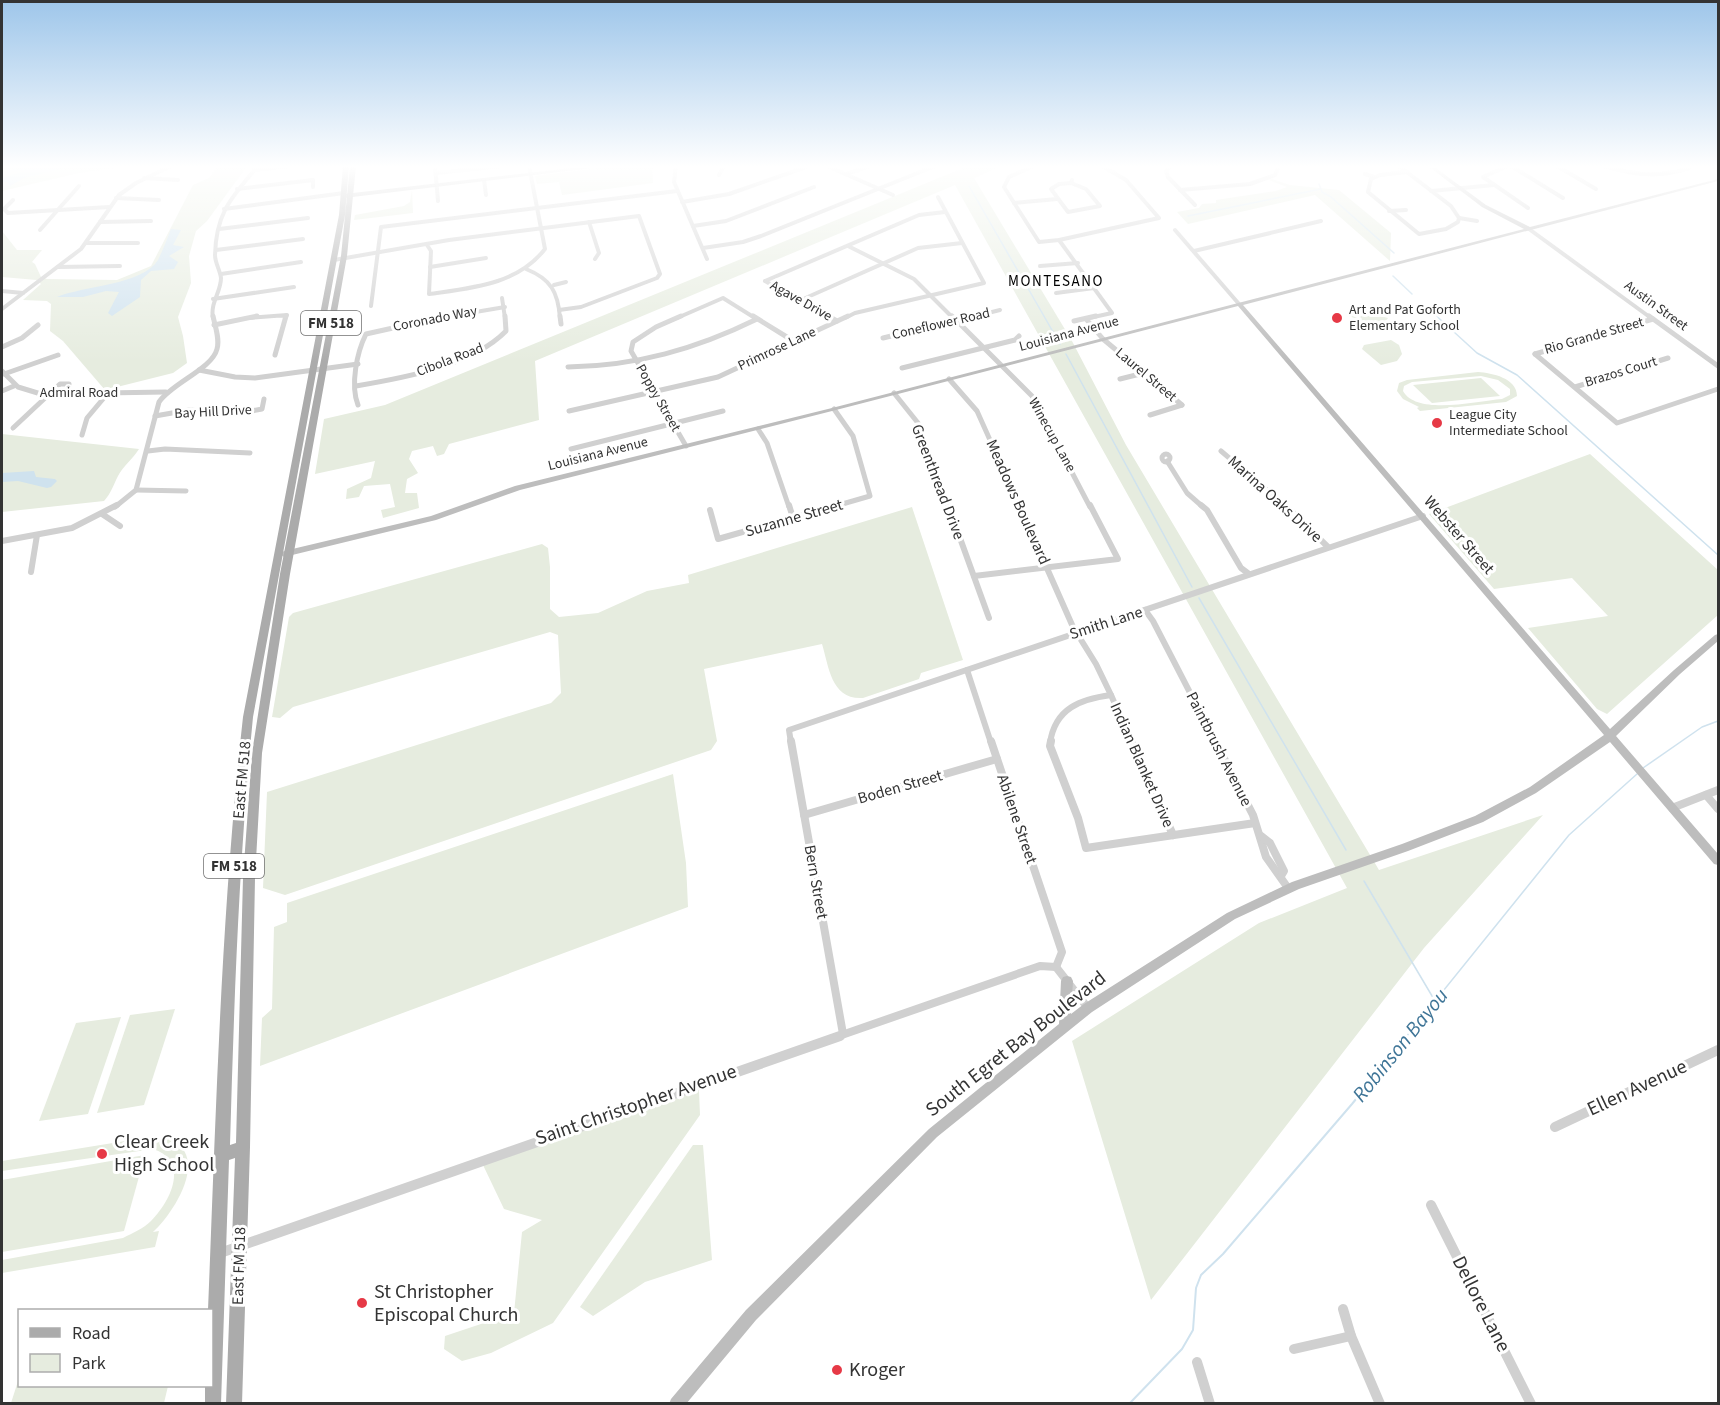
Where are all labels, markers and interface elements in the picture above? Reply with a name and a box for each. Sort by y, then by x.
district label: MONTESANO [1008,271,1104,292]
street label: Agave Drive [766,276,836,326]
street label: Austin Street [1620,276,1692,336]
place label: Art and Pat Goforth Elementary School [1349,300,1461,336]
street label: Coronado Way [391,301,479,337]
street label: Coneflower Road [890,303,992,345]
road number: FM 518 [301,311,361,335]
street label: Louisiana Avenue [1017,311,1121,357]
marker: Art and Pat Goforth Elementary School [1330,311,1344,325]
street label: Rio Grande Street [1542,312,1646,360]
street label: Primrose Lane [735,322,819,376]
street label: Cibola Road [414,338,486,382]
street label: Laurel Street [1111,343,1181,407]
street label: Brazos Court [1582,351,1660,392]
street label: Poppy Street [631,360,686,436]
street label: Admiral Road [40,383,118,403]
street label: Winecup Lane [1023,394,1081,476]
street label: Bay Hill Drive [174,400,252,424]
place label: League City Intermediate School [1449,405,1568,441]
marker: League City Intermediate School [1430,416,1444,430]
street label: Greenthread Drive [906,421,970,543]
street label: Louisiana Avenue [546,432,650,476]
street label: Meadows Boulevard [981,436,1055,568]
street label: Marina Oaks Drive [1223,451,1327,547]
street label: Webster Street [1419,491,1500,580]
street label: Suzanne Street [743,493,846,542]
street label: Smith Lane [1067,601,1145,645]
street label: Paintbrush Avenue [1181,688,1257,810]
street label: Indian Blanket Drive [1105,699,1179,831]
street label: East FM 518 [228,740,256,820]
street label: Boden Street [855,764,945,810]
street label: Abilene Street [991,771,1043,867]
street label: Bern Street [799,843,833,921]
road number: FM 518 [204,854,264,878]
street label: South Egret Bay Boulevard [920,964,1112,1124]
water label: Robinson Bayou [1345,982,1455,1108]
street label: Ellen Avenue [1582,1053,1692,1123]
street label: Saint Christopher Avenue [532,1057,741,1153]
place label: Clear Creek High School [114,1128,214,1179]
marker: Clear Creek High School [95,1147,109,1161]
street label: East FM 518 [227,1227,251,1305]
street label: Dellore Lane [1445,1251,1517,1357]
place label: St Christopher Episcopal Church [374,1278,518,1329]
marker: St Christopher Episcopal Church [355,1296,369,1310]
legend [18,1309,213,1387]
text: Road [72,1321,111,1346]
text: Park [72,1351,106,1376]
place label: Kroger [849,1356,905,1384]
marker: Kroger [830,1363,844,1377]

